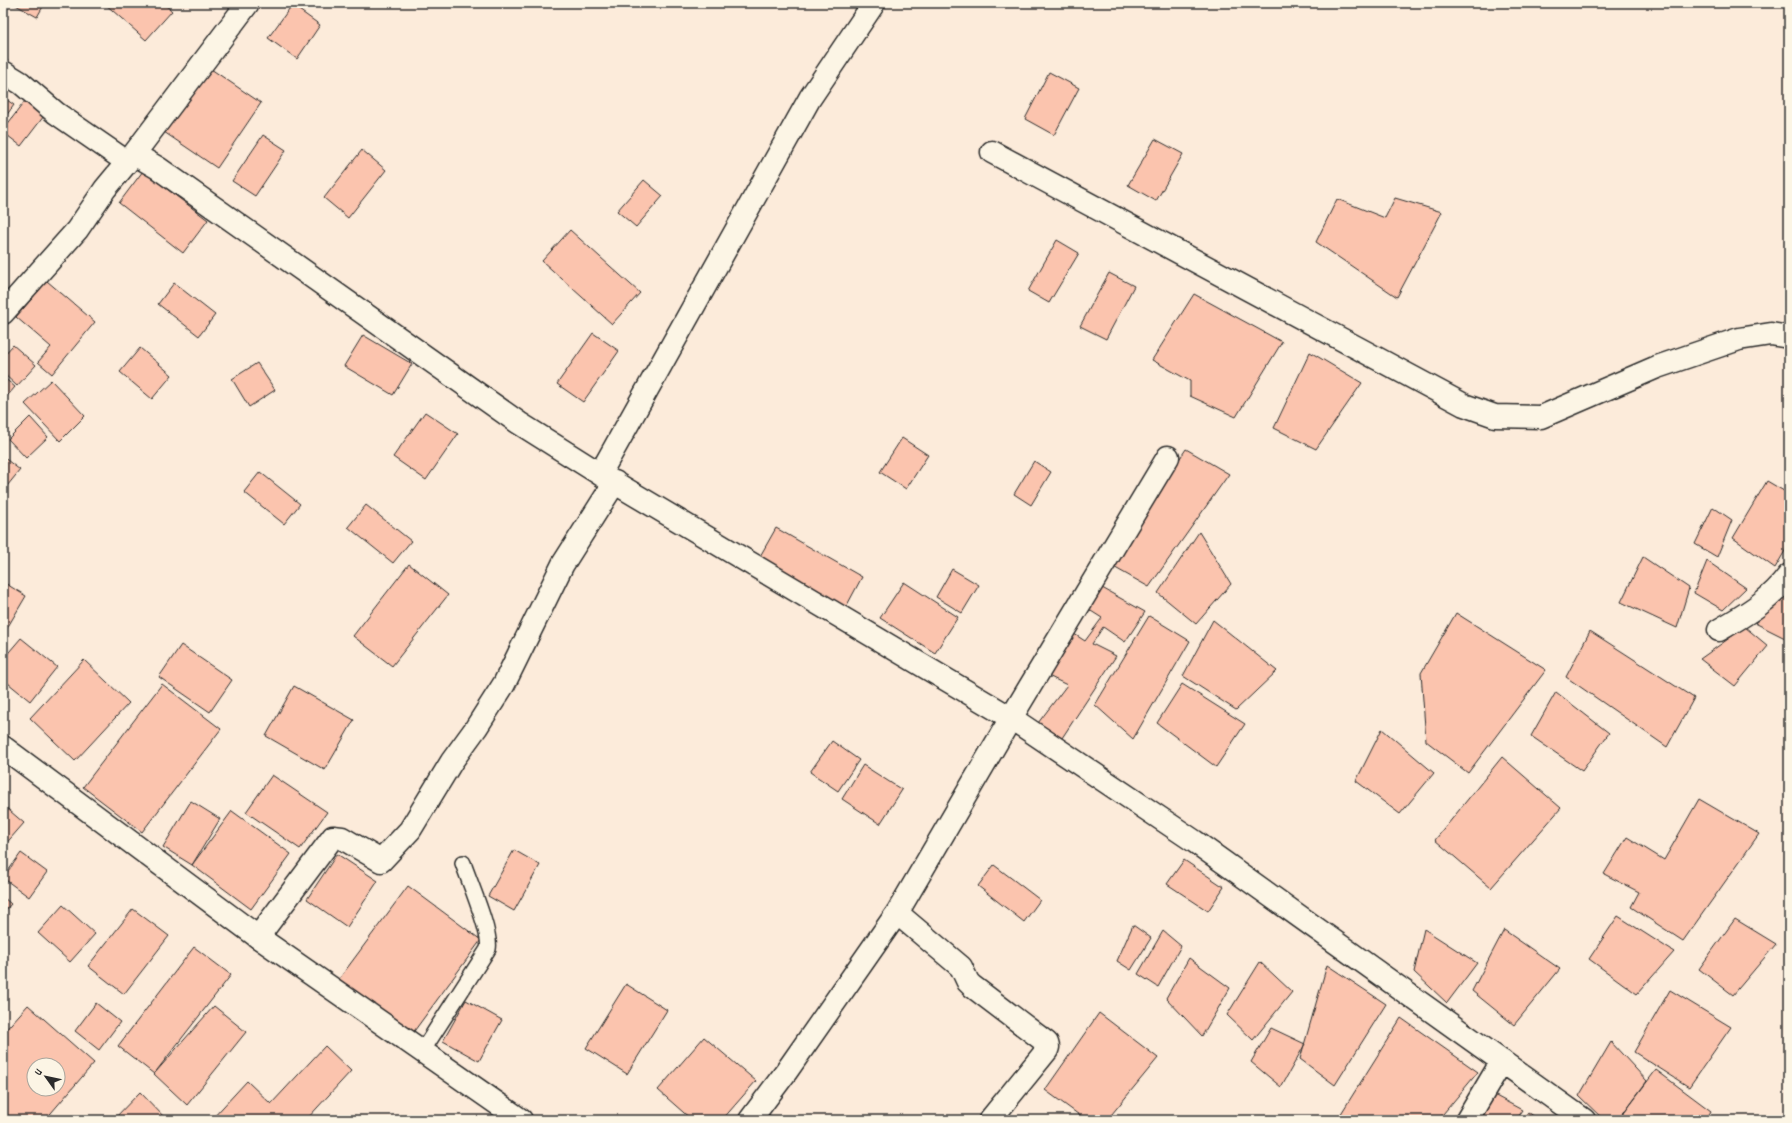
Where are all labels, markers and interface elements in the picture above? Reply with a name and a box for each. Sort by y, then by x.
north arrow [26,1057,66,1097]
text: U [31,1066,47,1079]

